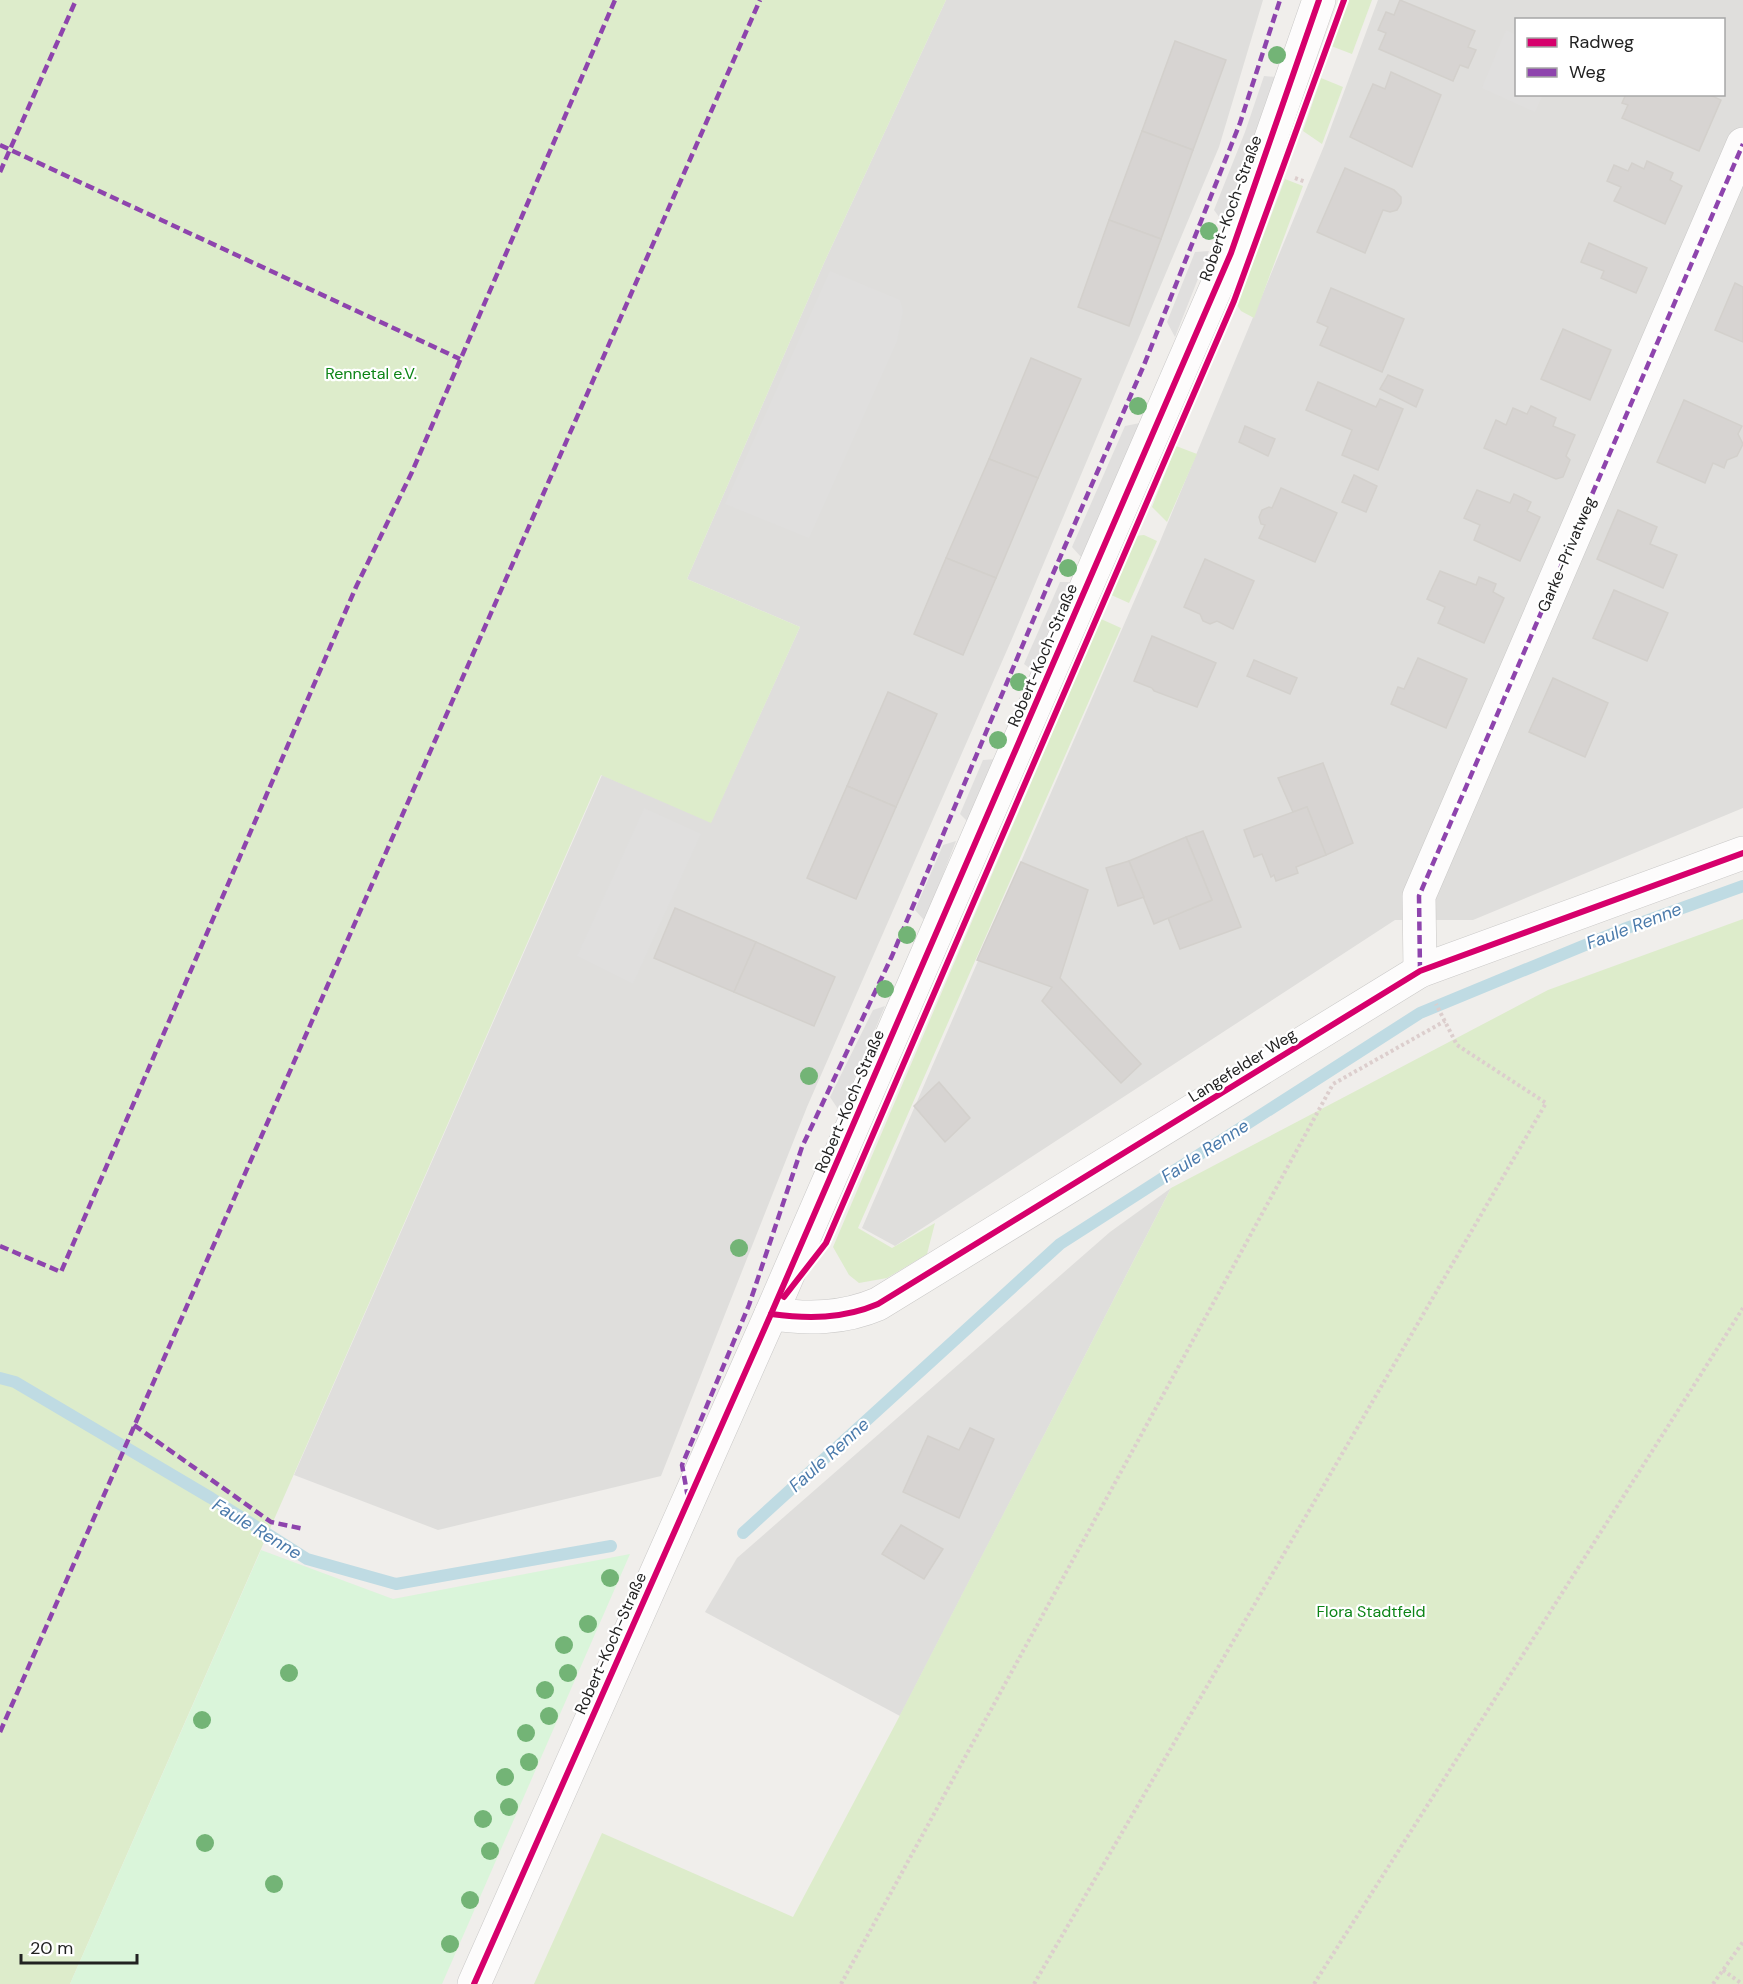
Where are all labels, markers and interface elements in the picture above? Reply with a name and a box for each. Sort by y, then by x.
legend [1515,18,1725,96]
text: Radweg [1569,30,1634,54]
text: Weg [1569,60,1606,84]
street label: Robert-Koch-Straße [1194,133,1267,284]
park label: Rennetal e.V. [325,363,417,384]
street label: Garke-Privatweg [1533,493,1600,615]
street label: Robert-Koch-Straße [1003,580,1082,730]
water label: Faule Renne [1583,897,1685,955]
street label: Langefelder Weg [1184,1024,1300,1107]
street label: Robert-Koch-Straße [810,1026,889,1176]
water label: Faule Renne [1156,1114,1254,1188]
water label: Faule Renne [784,1413,874,1497]
water label: Faule Renne [208,1493,306,1565]
street label: Robert-Koch-Straße [570,1569,651,1718]
park label: Flora Stadtfeld [1317,1601,1425,1622]
scale bar [21,1927,136,1965]
text: 20 m [30,1936,73,1960]

